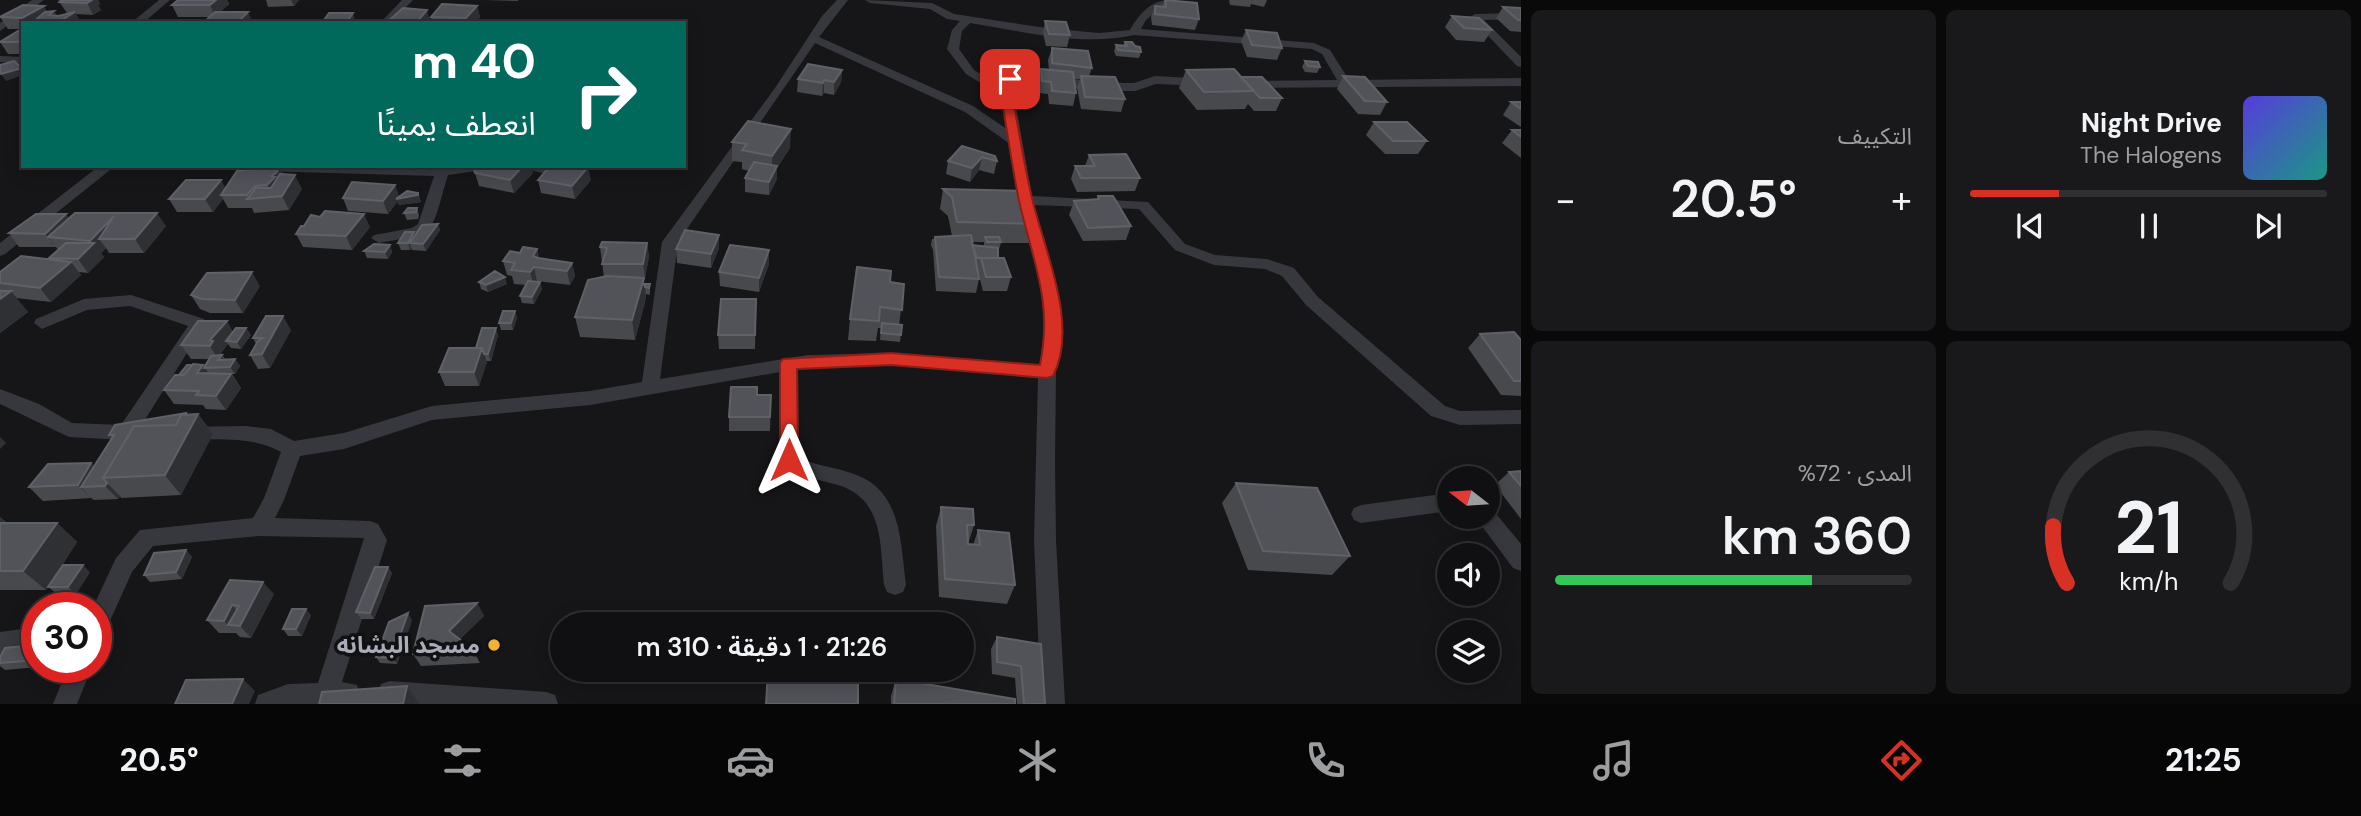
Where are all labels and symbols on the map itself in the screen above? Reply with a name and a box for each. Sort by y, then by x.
pin [980,49,1040,109]
position arrow [752,423,826,497]
north arrow [1437,466,1500,528]
speed limit sign: 30 [21,592,112,683]
place label: مسجد البشانه [337,630,480,660]
marker: مسجد البشانه [486,637,502,653]

